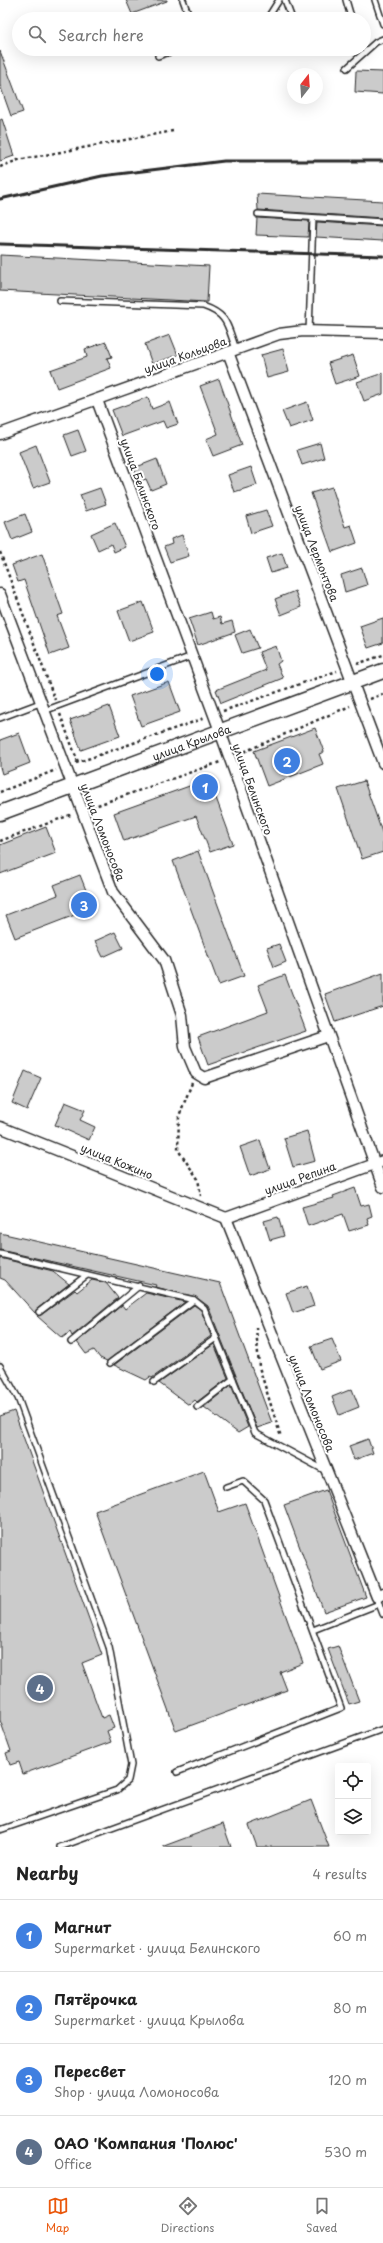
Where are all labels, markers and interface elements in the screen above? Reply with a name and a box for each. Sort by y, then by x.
search box [12,12,371,56]
icon: search [26,23,48,45]
text: Search here [58,23,144,46]
north arrow [287,68,323,104]
street label: улица Кольцова [141,332,229,378]
street label: улица Белинского [117,436,165,532]
street label: улица Лермонтова [291,502,343,604]
your location [147,664,167,684]
street label: улица Крылова [150,720,233,764]
street label: улица Белинского [229,741,277,837]
pin: 2 [274,746,300,776]
pin: 1 [192,772,218,802]
street label: улица Ломоносова [76,781,130,884]
pin: 3 [71,890,97,920]
street label: улица Кожино [78,1139,156,1183]
street label: улица Репина [262,1157,338,1199]
street label: улица Ломоносова [285,1352,339,1454]
pin: 4 [27,1673,53,1703]
map controls [335,1763,371,1835]
button: locate [335,1763,371,1799]
button: layers [335,1799,371,1835]
text: Nearby [16,1860,78,1886]
text: 4 results [313,1864,367,1883]
text: Магнит [54,1915,111,1938]
text: 1 [26,1926,32,1945]
text: 60 m [333,1926,367,1945]
text: Supermarket · улица Белинского [54,1938,260,1957]
text: Пятёрочка [54,1987,137,2010]
text: 2 [24,1998,34,2017]
text: 80 m [333,1998,367,2017]
text: Supermarket · улица Крылова [54,2010,244,2029]
text: Пересвет [54,2059,125,2082]
text: 3 [25,2070,33,2089]
text: 120 m [328,2070,367,2089]
text: Shop · улица Ломоносова [54,2082,219,2101]
text: ОАО 'Компания 'Полюс' [54,2131,238,2154]
text: 4 [25,2142,33,2161]
text: 530 m [324,2142,367,2161]
text: Office [54,2154,92,2173]
tab: Map [46,2195,69,2236]
tab: Directions [161,2195,214,2236]
tab: Saved [306,2195,337,2236]

